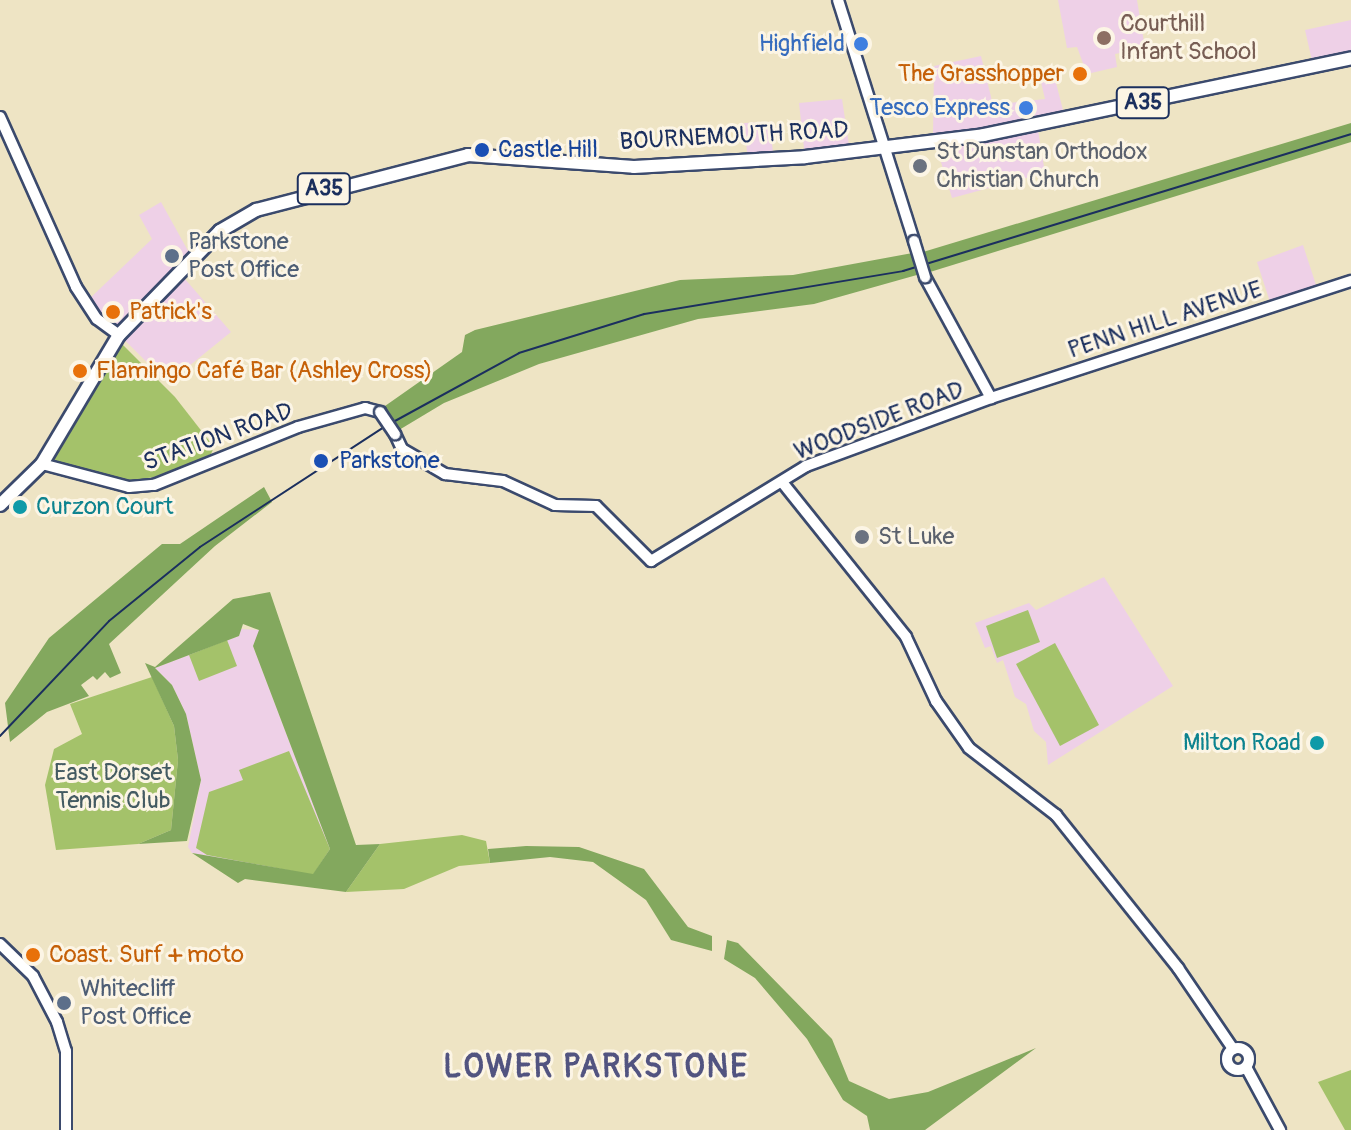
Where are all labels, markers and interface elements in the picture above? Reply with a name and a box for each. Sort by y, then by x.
place label: Courthill Infant School [1120,10,1257,66]
marker: Courthill Infant School [1095,29,1113,47]
place label: Highfield [759,30,845,58]
marker: Highfield [852,35,870,53]
place label: The Grasshopper [898,60,1064,88]
marker: The Grasshopper [1071,65,1089,83]
road number: A35 [1115,85,1171,121]
place label: Tesco Express [869,94,1010,122]
marker: Tesco Express [1017,99,1035,117]
street label: BOURNEMOUTH ROAD [619,116,849,156]
place label: Castle Hill [498,136,598,164]
place label: St Dunstan Orthodox Christian Church [936,138,1148,194]
marker: Castle Hill [473,141,491,159]
marker: St Dunstan Orthodox Christian Church [911,157,929,175]
road number: A35 [296,171,352,207]
place label: Parkstone Post Office [188,228,299,284]
marker: Parkstone Post Office [163,247,181,265]
street label: PENN HILL AVENUE [1064,275,1266,365]
place label: Patrick's [129,298,212,326]
marker: Patrick's [104,303,122,321]
place label: Flamingo Café Bar (Ashley Cross) [96,357,433,385]
marker: Flamingo Café Bar (Ashley Cross) [71,362,89,380]
street label: WOODSIDE ROAD [790,375,968,467]
street label: STATION ROAD [139,397,297,477]
place label: Parkstone [339,447,439,475]
marker: Parkstone [310,450,332,472]
place label: Curzon Court [36,493,173,521]
marker: Curzon Court [11,498,29,516]
place label: St Luke [878,523,954,551]
marker: St Luke [853,528,871,546]
place label: Milton Road [1183,729,1301,757]
marker: Milton Road [1308,734,1326,752]
park label: East Dorset Tennis Club [54,759,172,815]
place label: Coast. Surf + moto [49,941,244,969]
marker: Coast. Surf + moto [24,946,42,964]
place label: Whitecliff Post Office [80,975,191,1031]
marker: Whitecliff Post Office [55,994,73,1012]
district label: LOWER PARKSTONE [443,1048,749,1086]

